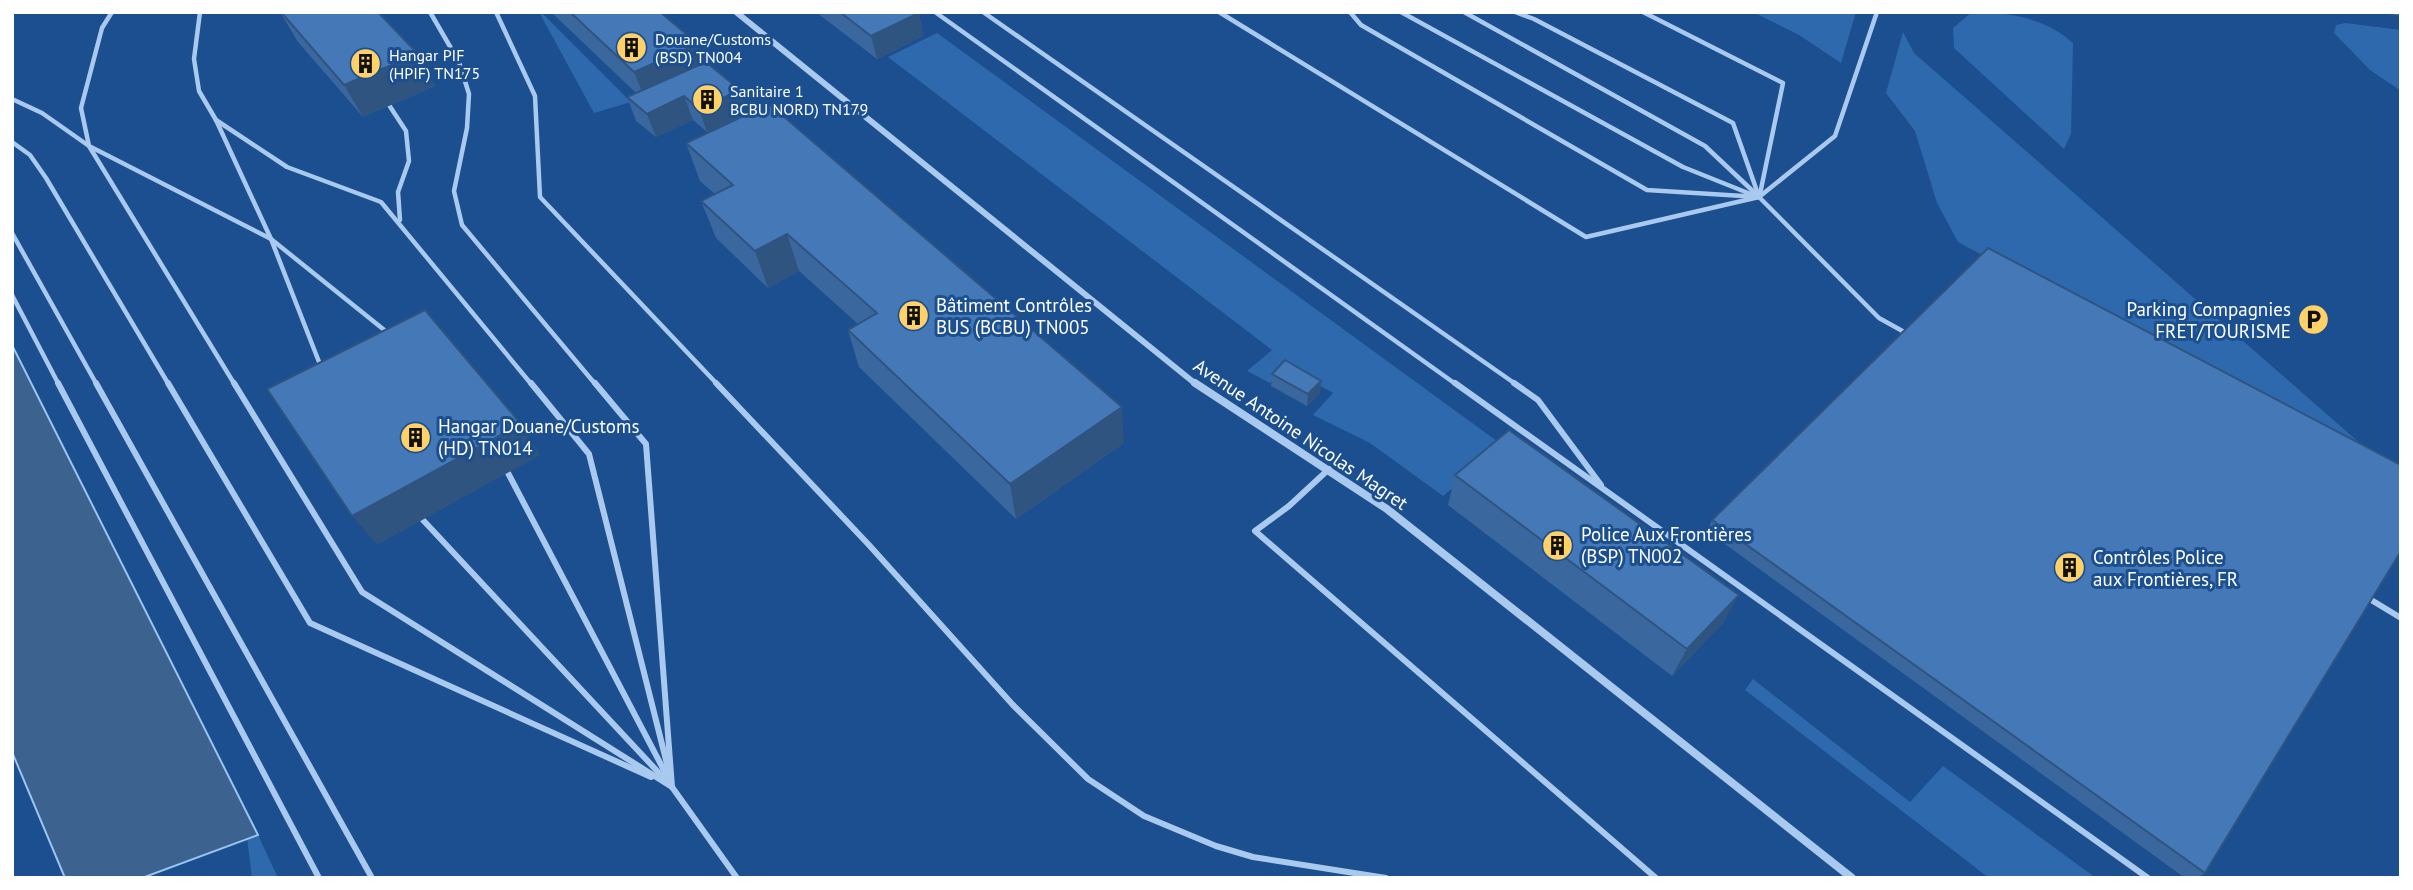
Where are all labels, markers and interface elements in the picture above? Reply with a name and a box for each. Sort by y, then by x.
place label: Douane/Customs (BSD) TN004 [655,29,771,67]
building icon: Douane/Customs (BSD) TN004 [615,31,649,65]
place label: Hangar PIF (HPIF) TN175 [389,45,480,83]
building icon: Hangar PIF (HPIF) TN175 [349,47,383,81]
place label: Sanitaire 1 BCBU NORD) TN179 [730,81,868,119]
building icon: Sanitaire 1 BCBU NORD) TN179 [690,83,724,117]
place label: Bâtiment Contrôles BUS (BCBU) TN005 [936,293,1092,339]
place label: Parking Compagnies FRET/TOURISME [2126,297,2291,343]
building icon: Bâtiment Contrôles BUS (BCBU) TN005 [896,299,930,333]
parking icon: Parking Compagnies FRET/TOURISME [2297,303,2331,337]
street label: Avenue Antoine Nicolas Magret [1189,353,1413,515]
place label: Hangar Douane/Customs (HD) TN014 [438,414,639,460]
building icon: Hangar Douane/Customs (HD) TN014 [398,420,432,454]
place label: Police Aux Frontières (BSP) TN002 [1581,522,1752,568]
building icon: Police Aux Frontières (BSP) TN002 [1541,528,1575,562]
place label: Contrôles Police aux Frontières, FR [2093,545,2238,591]
building icon: Contrôles Police aux Frontières, FR [2053,551,2087,585]

